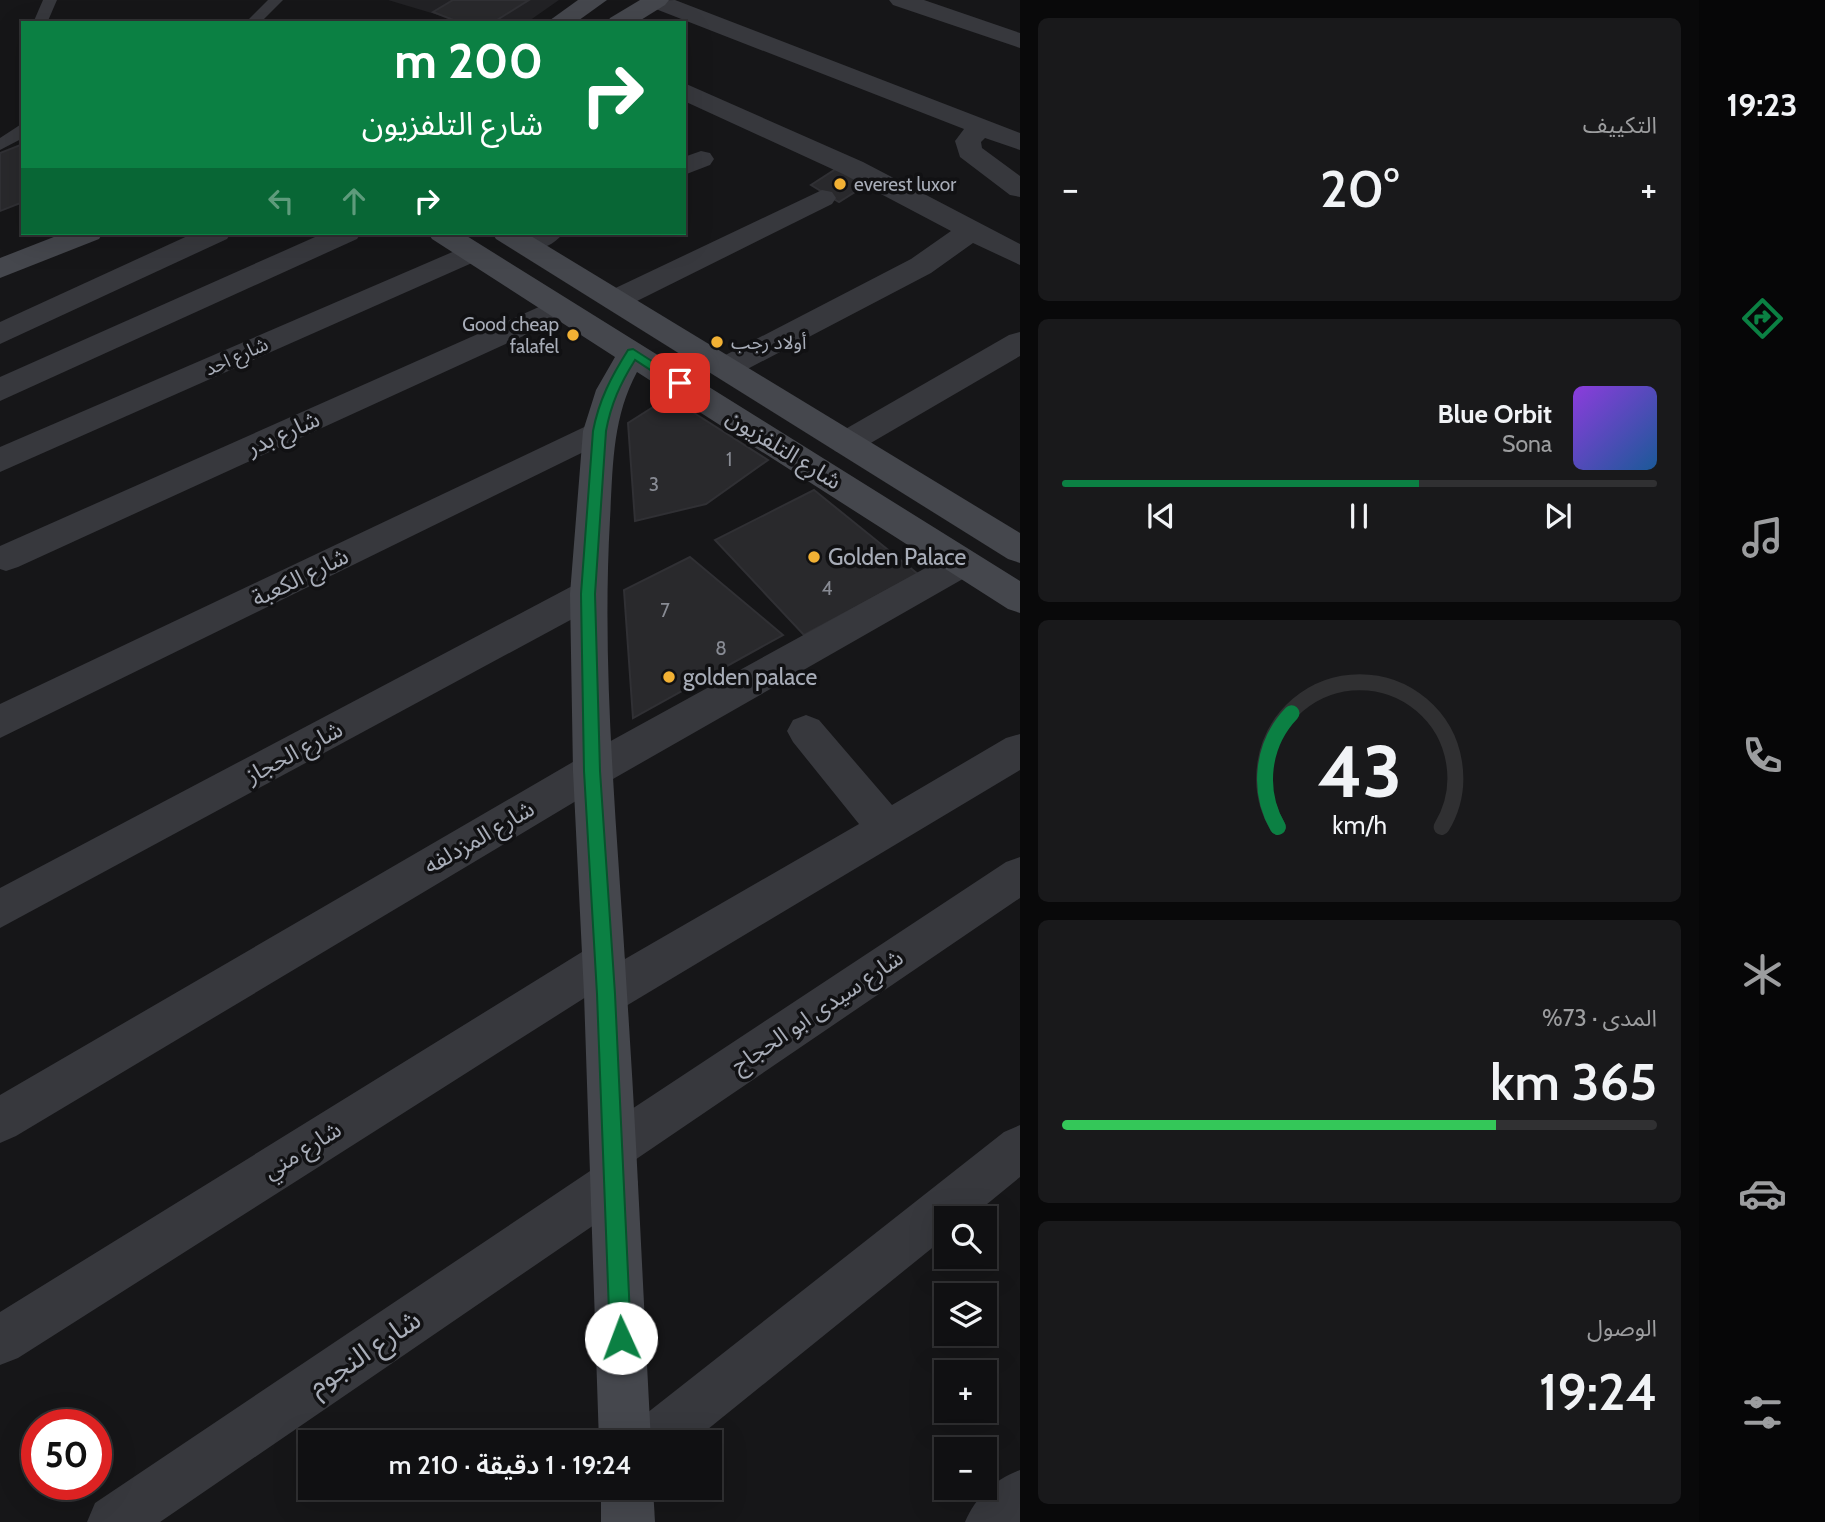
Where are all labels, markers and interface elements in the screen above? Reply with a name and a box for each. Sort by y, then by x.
text: 200 m [394,31,543,90]
icon: right [567,49,658,140]
text: 19:23 [1726,85,1798,124]
text: شارع التلفزيون [362,104,543,143]
text: التكييف [1583,111,1657,139]
text: 20° [1320,157,1399,220]
text: − [1062,165,1079,212]
text: + [1640,165,1657,212]
place label: everest luxor [854,173,956,196]
marker: everest luxor [832,176,848,192]
icon: left [262,182,300,220]
icon: ahead [335,182,373,220]
icon: right [408,182,446,220]
icon: directions [1738,294,1787,343]
place label: Good cheap falafel [462,313,560,358]
marker: Good cheap falafel [565,327,581,343]
place label: أولاد رجب [731,331,807,354]
street label: شارع احد [201,332,272,382]
marker: أولاد رجب [709,334,725,350]
pin [650,353,710,413]
icon: arrive [661,364,699,402]
text: Blue Orbit [1437,398,1552,430]
street label: شارع التلفزيون [720,403,847,498]
street label: شارع بدر [241,405,325,465]
text: Sona [1502,430,1552,458]
house number: 1 [726,448,732,471]
house number: 3 [649,473,659,496]
icon: previous [1142,497,1180,535]
icon: pause [1340,497,1378,535]
icon: next [1539,497,1577,535]
icon: music [1738,513,1787,562]
street label: شارع الكعبة [247,542,354,615]
place label: Golden Palace [828,543,966,571]
marker: Golden Palace [806,549,822,565]
house number: 4 [822,577,833,600]
house number: 7 [660,599,670,622]
house number: 8 [715,637,727,660]
place label: golden palace [683,663,818,691]
marker: golden palace [661,669,677,685]
street label: شارع الحجاز [240,715,349,792]
text: 43 [1317,727,1402,815]
icon: phone [1738,731,1787,780]
street label: شارع المزدلفه [419,794,541,882]
text: km/h [1332,810,1387,840]
street label: شارع سيدى ابو الحجاج [726,943,910,1081]
icon: climate [1738,950,1787,999]
text: المدى · 73% [1542,1004,1657,1032]
text: 365 km [1490,1050,1657,1113]
street label: شارع مني [258,1115,348,1188]
icon: car [1738,1169,1787,1218]
map controls [934,1206,997,1500]
button: search [934,1206,997,1269]
button: layers [934,1283,997,1346]
position arrow [584,1301,658,1375]
street label: شارع النجوم [301,1302,429,1405]
text: الوصول [1587,1314,1657,1342]
button: + [934,1360,997,1423]
text: 19:24 [1539,1360,1657,1423]
icon: filters [1738,1388,1787,1437]
speed limit sign: 50 [21,1409,112,1500]
button: − [934,1437,997,1500]
text: 19:24 · 1 دقيقة · 210 m [389,1449,631,1481]

